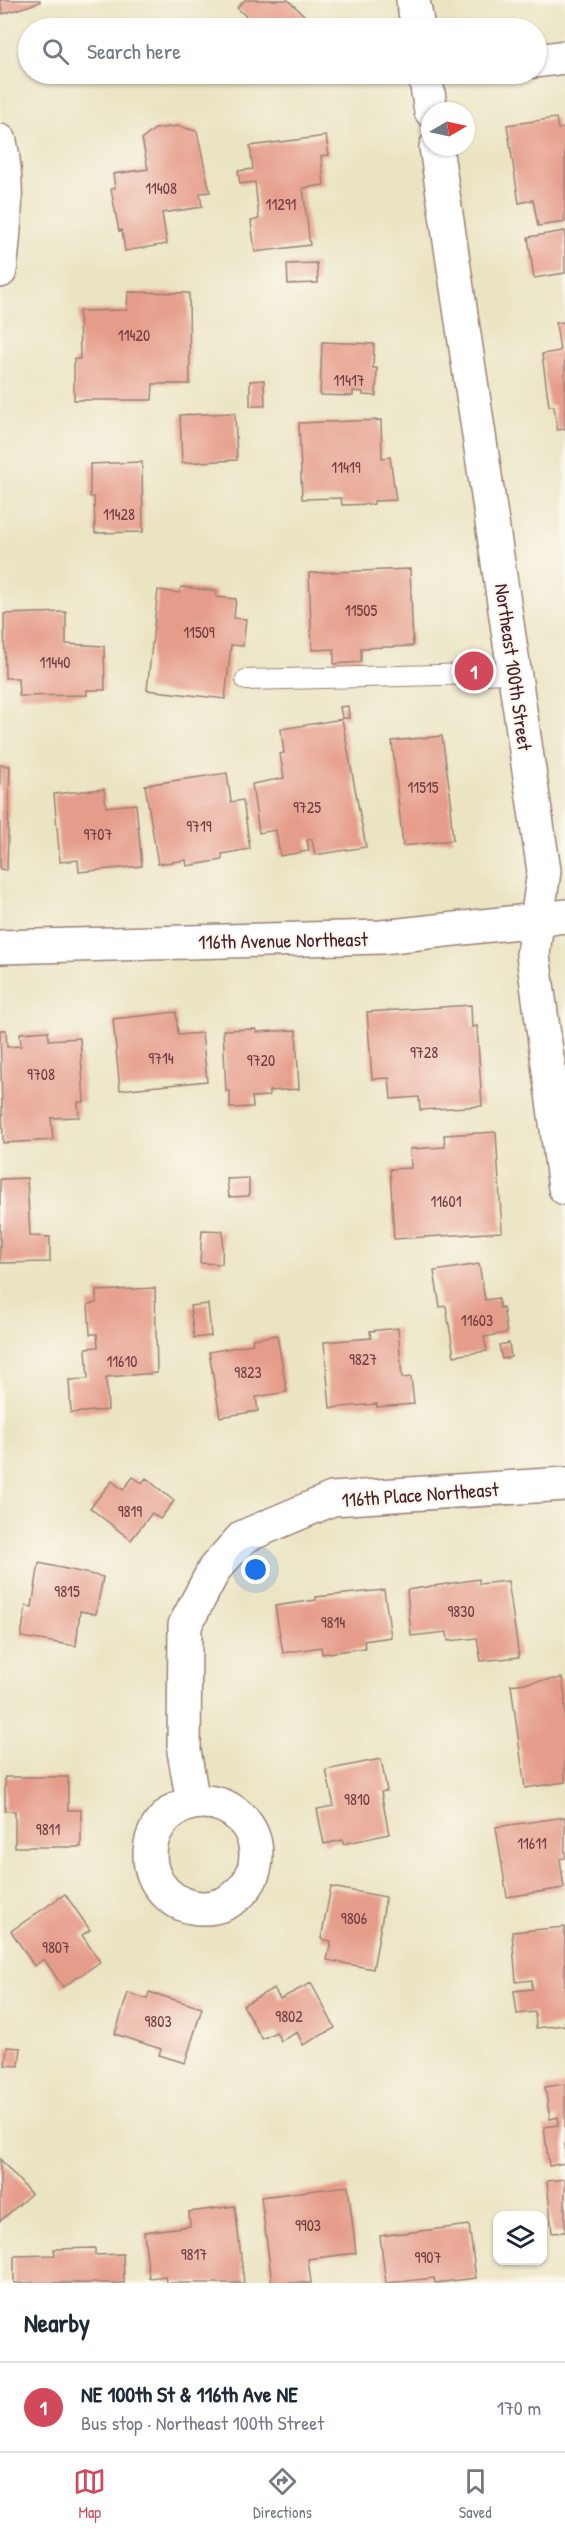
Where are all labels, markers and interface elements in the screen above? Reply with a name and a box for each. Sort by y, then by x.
search box [18,18,547,84]
icon: search [39,35,72,68]
text: Search here [87,36,181,66]
north arrow [421,102,475,156]
house number: 11408 [145,177,177,199]
house number: 11291 [266,193,297,215]
house number: 11420 [118,324,150,346]
house number: 11417 [333,369,365,391]
house number: 11419 [331,456,361,478]
house number: 11428 [103,503,135,525]
street label: Northeast 100th Street [489,582,539,753]
house number: 11505 [345,599,377,621]
house number: 11509 [183,621,215,643]
pin: 1 [454,648,494,694]
house number: 11440 [40,651,70,673]
house number: 11515 [408,776,439,798]
house number: 9725 [293,796,321,818]
house number: 9719 [186,815,212,837]
house number: 9707 [84,823,113,845]
street label: 116th Avenue Northeast [198,925,369,955]
house number: 9728 [410,1041,438,1063]
house number: 9714 [148,1047,174,1069]
house number: 9720 [247,1049,275,1071]
house number: 9708 [27,1063,55,1085]
house number: 11601 [431,1190,462,1212]
house number: 11603 [461,1309,493,1331]
house number: 9827 [349,1348,377,1370]
house number: 11610 [107,1350,137,1372]
house number: 9823 [234,1361,262,1383]
street label: 116th Place Northeast [340,1475,501,1513]
house number: 9819 [118,1500,142,1522]
your location [241,1555,270,1584]
house number: 9815 [54,1580,80,1602]
house number: 9830 [447,1600,475,1622]
house number: 9814 [321,1611,345,1633]
house number: 9810 [344,1788,370,1810]
house number: 9811 [36,1818,60,1840]
house number: 11611 [517,1832,547,1854]
house number: 9806 [341,1907,367,1929]
house number: 9807 [42,1936,70,1958]
house number: 9802 [275,2005,303,2027]
house number: 9803 [144,2010,172,2032]
map controls [493,2211,547,2265]
button: layers [493,2211,547,2265]
house number: 9903 [295,2214,321,2236]
house number: 9817 [181,2243,207,2265]
house number: 9907 [415,2246,441,2268]
text: Nearby [24,2305,90,2340]
text: NE 100th St & 116th Ave NE [81,2379,298,2409]
text: 1 [40,2394,47,2421]
text: 170 m [497,2394,541,2421]
text: Bus stop · Northeast 100th Street [81,2409,324,2436]
tab: Map [73,2465,106,2523]
tab: Directions [253,2465,312,2523]
tab: Saved [459,2465,492,2523]

